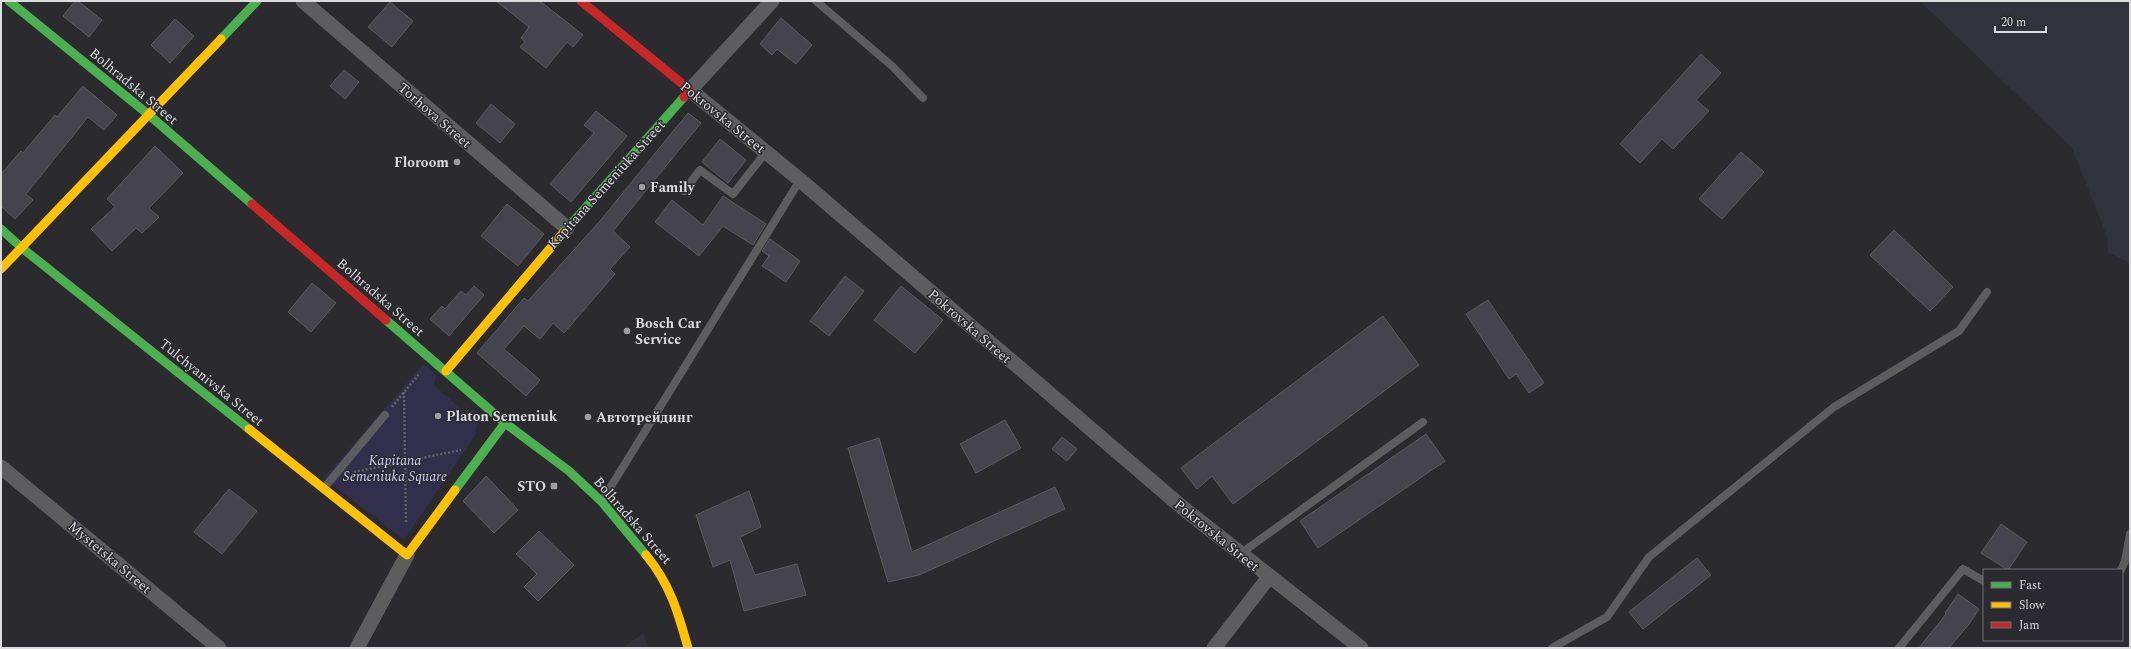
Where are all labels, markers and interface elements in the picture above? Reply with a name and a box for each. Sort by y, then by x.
scale bar [1995,8,2046,34]
text: 20 m [2001,13,2026,32]
street label: Bolhradska Street [85,43,183,130]
street label: Pokrovska Street [675,76,770,158]
street label: Torhova Street [393,77,476,153]
street label: Kapitana Semeniuka Street [543,115,670,254]
place label: Floroom [394,152,449,173]
marker: Floroom [452,157,462,167]
place label: Family [650,177,696,198]
marker: Family [637,182,647,192]
street label: Bolhradska Street [332,253,429,342]
street label: Pokrovska Street [923,284,1016,369]
place label: Bosch Car Service [635,313,701,350]
marker: Bosch Car Service [622,326,632,336]
street label: Tulchyanivska Street [155,333,269,431]
place label: Platon Semeniuk [446,406,558,427]
place label: Автотрейдинг [596,407,693,428]
marker: Platon Semeniuk [433,411,443,421]
marker: Автотрейдинг [583,412,593,422]
park label: Kapitana Semeniuka Square [343,450,447,487]
street label: Bolhradska Street [589,472,677,569]
place label: STO [517,476,546,497]
marker: STO [549,481,559,491]
street label: Pokrovska Street [1169,494,1264,576]
street label: Mystetska Street [63,516,156,599]
legend [1983,569,2123,641]
text: Fast [2019,576,2041,595]
text: Slow [2019,596,2045,615]
text: Jam [2019,616,2040,635]

